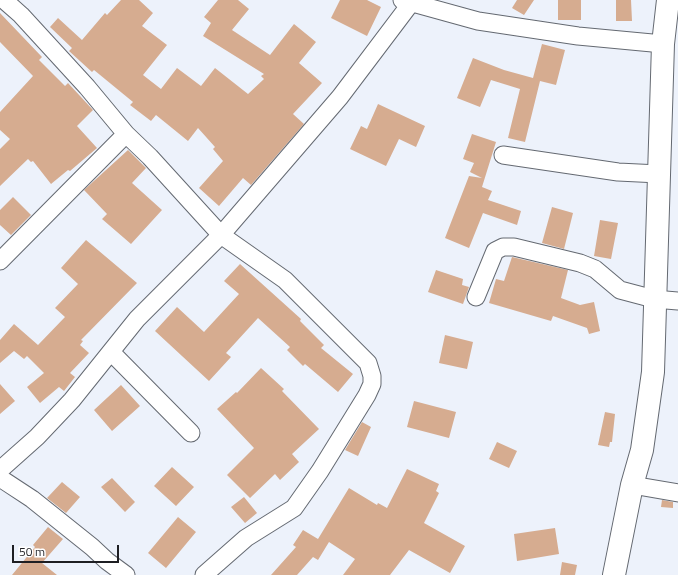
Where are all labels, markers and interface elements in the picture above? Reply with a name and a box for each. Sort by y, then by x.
scale bar [14,537,121,563]
text: 50 m [19,542,45,561]

